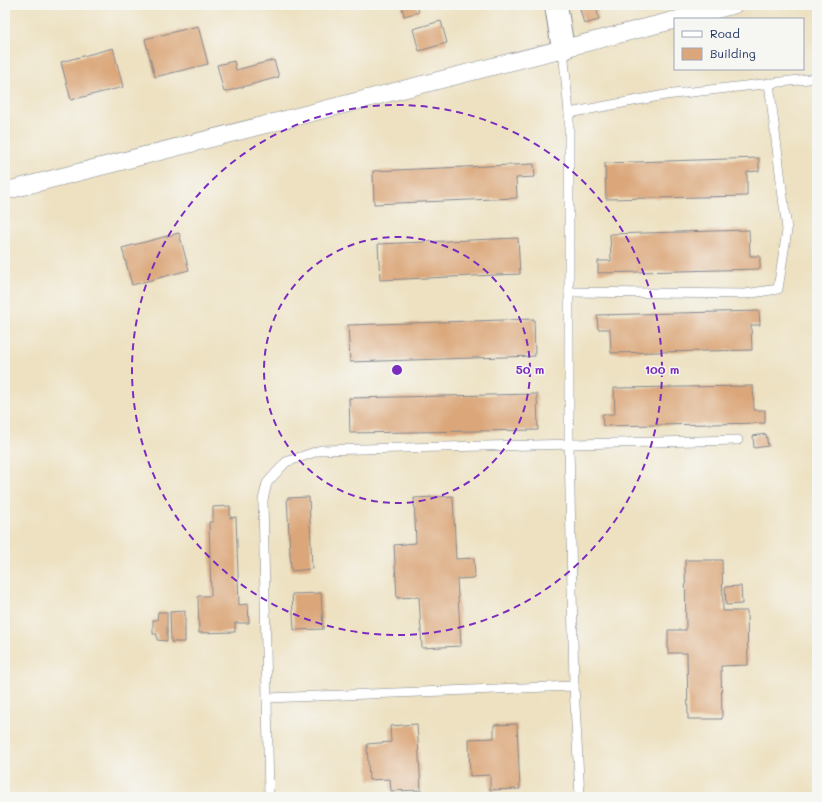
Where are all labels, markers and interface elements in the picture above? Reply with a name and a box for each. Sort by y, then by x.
legend [674,18,804,70]
text: Road [710,25,740,41]
text: Building [710,45,756,61]
text: 50 m [516,361,544,377]
text: 100 m [645,361,679,377]
centre of rings [390,363,404,377]

